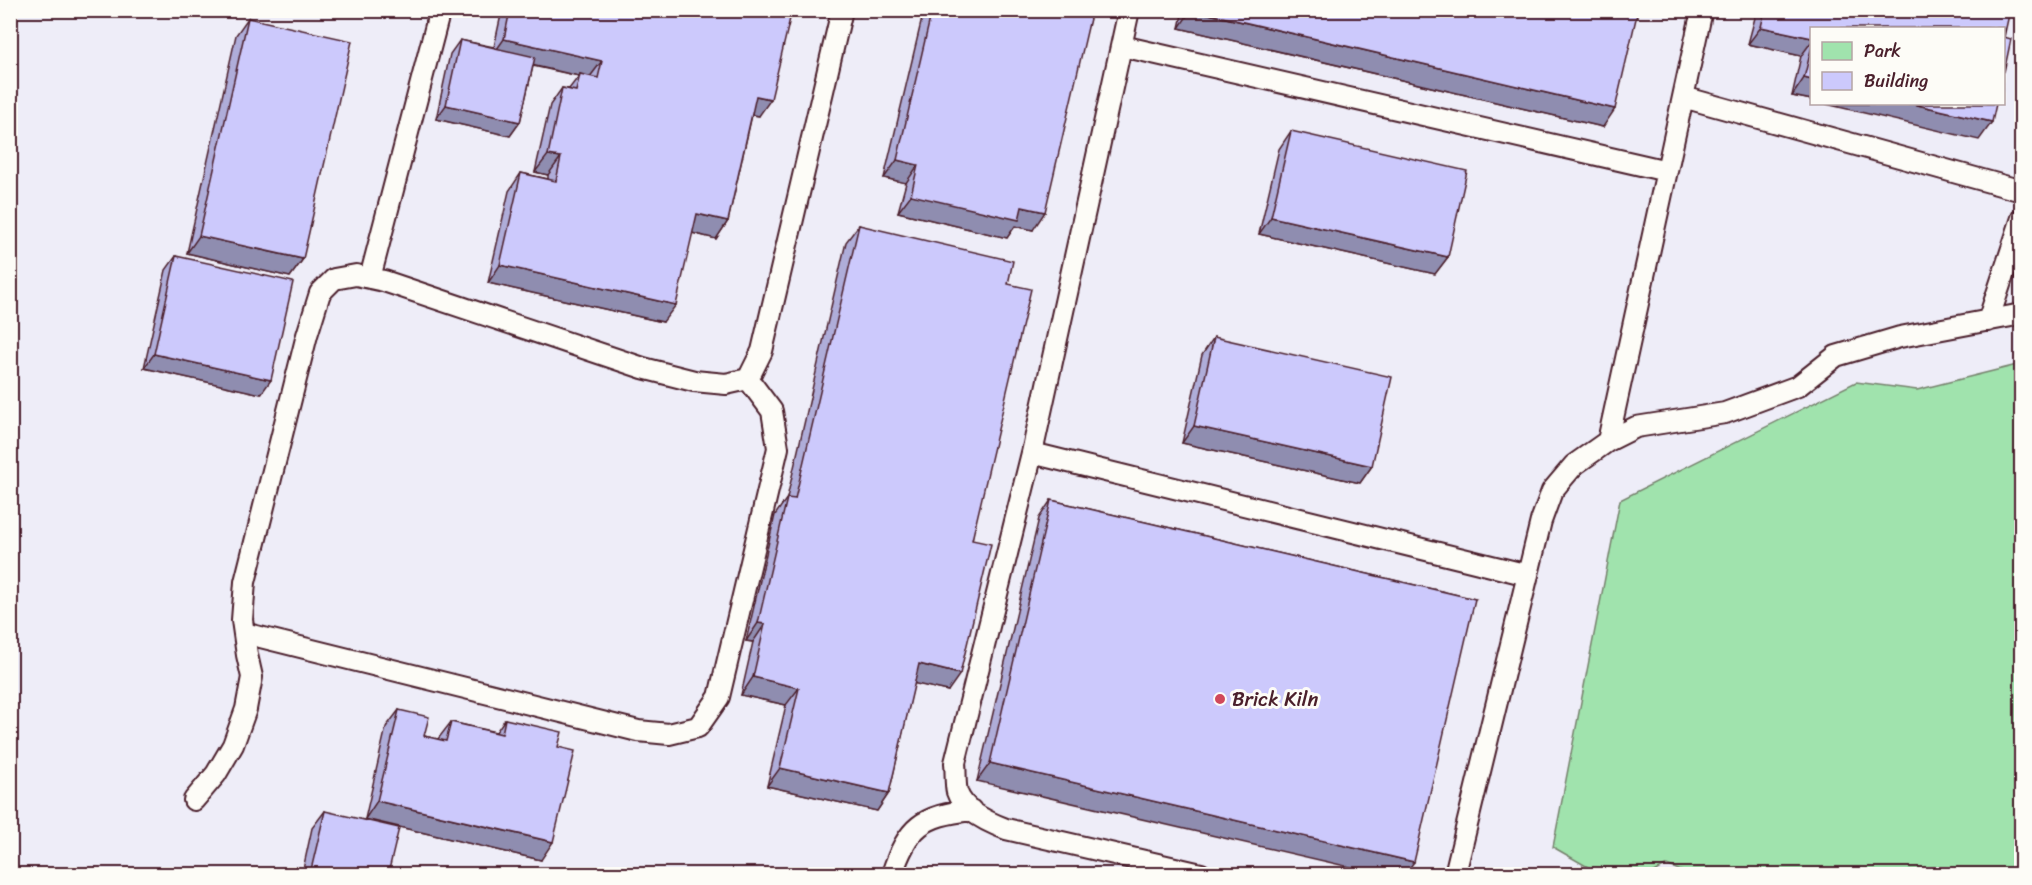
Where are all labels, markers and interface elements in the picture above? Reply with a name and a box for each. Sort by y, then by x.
legend [1810,27,2005,105]
text: Park [1864,35,1901,67]
text: Building [1864,65,1928,97]
place label: Brick Kiln [1232,682,1319,717]
marker: Brick Kiln [1213,692,1227,706]

